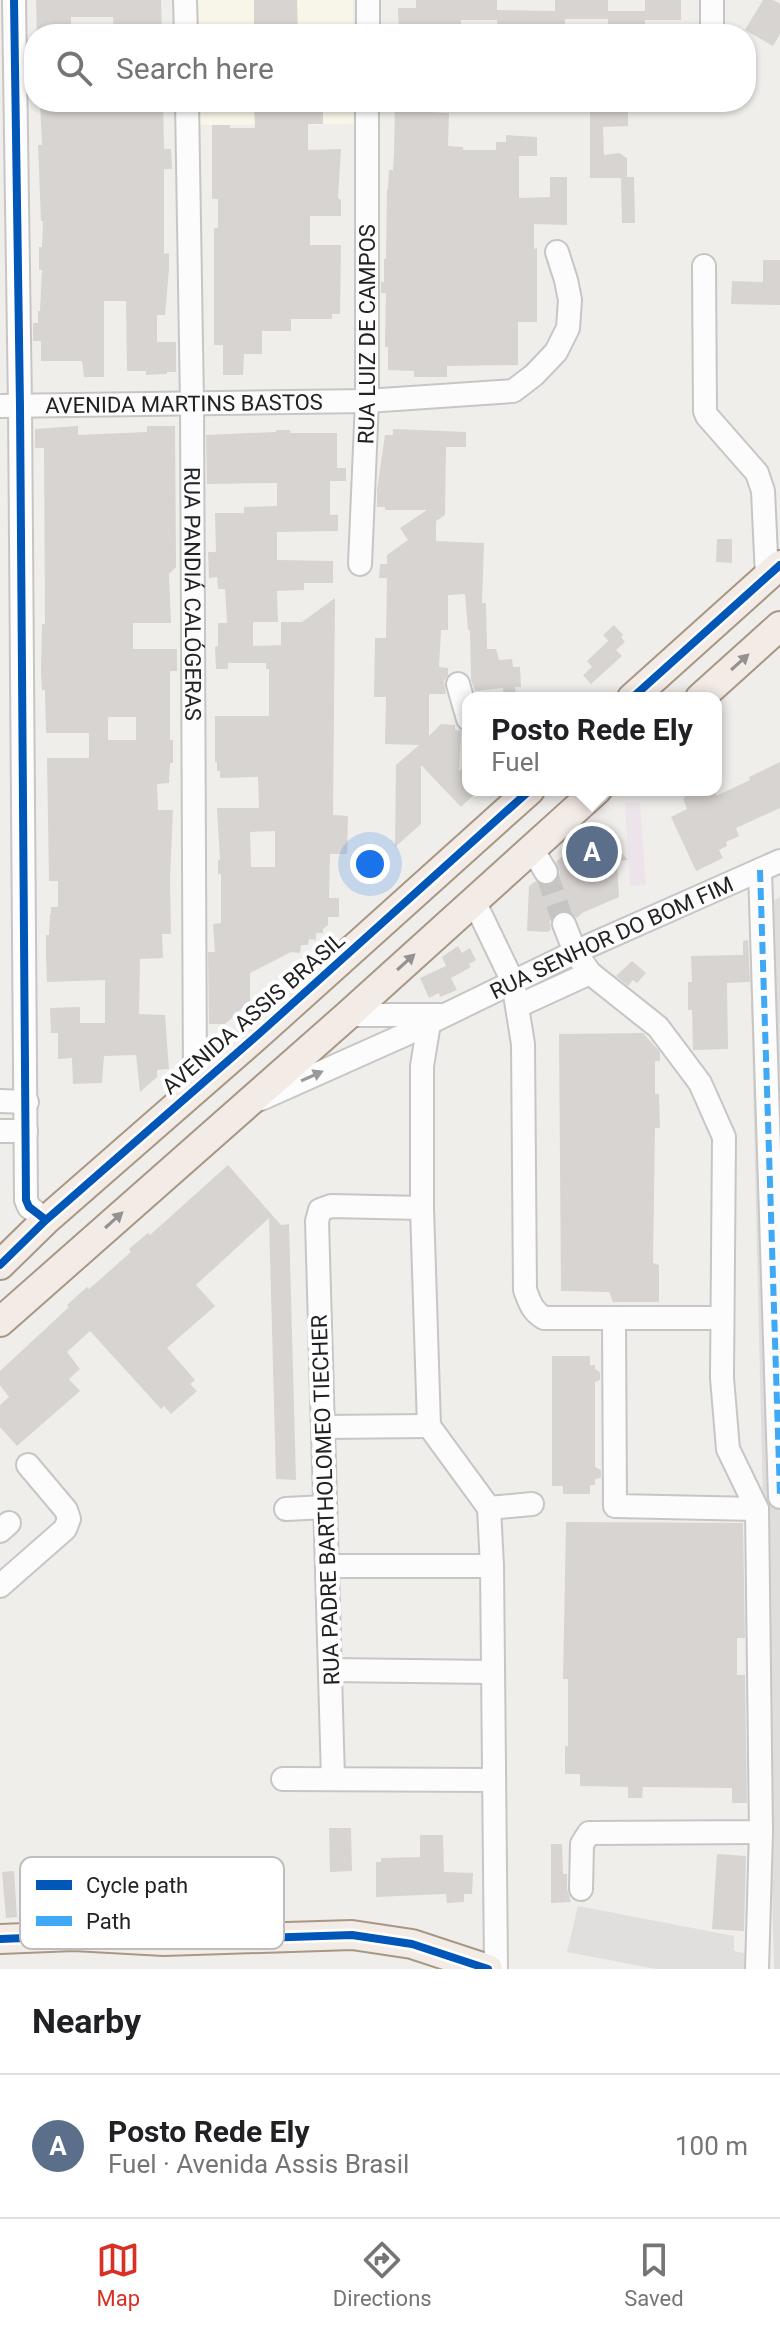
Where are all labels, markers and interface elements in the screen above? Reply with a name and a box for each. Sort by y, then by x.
search box [24,24,756,112]
icon: search [52,46,96,90]
text: Search here [116,51,274,86]
street label: RUA LUIZ DE CAMPOS [353,224,380,445]
street label: AVENIDA MARTINS BASTOS [45,390,323,418]
street label: RUA PANDIÁ CALÓGERAS [179,467,206,721]
one-way arrow [729,654,749,671]
popup [462,692,722,796]
text: Posto Rede Ely [491,712,693,747]
text: Fuel [491,747,540,777]
pin: A [566,822,618,882]
your location [350,844,390,884]
street label: RUA SENHOR DO BOM FIM [486,871,737,1004]
street label: AVENIDA ASSIS BRASIL [157,927,350,1099]
one-way arrow [396,954,415,972]
one-way arrow [301,1069,324,1082]
one-way arrow [105,1212,124,1230]
street label: RUA PADRE BARTHOLOMEO TIECHER [307,1314,344,1686]
legend [20,1857,284,1949]
text: Cycle path [86,1873,188,1898]
text: Path [86,1909,131,1934]
text: Nearby [32,2001,141,2041]
text: Posto Rede Ely [108,2114,310,2149]
text: A [49,2131,67,2161]
text: 100 m [675,2131,748,2161]
text: Fuel · Avenida Assis Brasil [108,2149,409,2179]
tab: Map [96,2238,140,2311]
tab: Directions [333,2238,432,2311]
tab: Saved [624,2238,684,2311]

